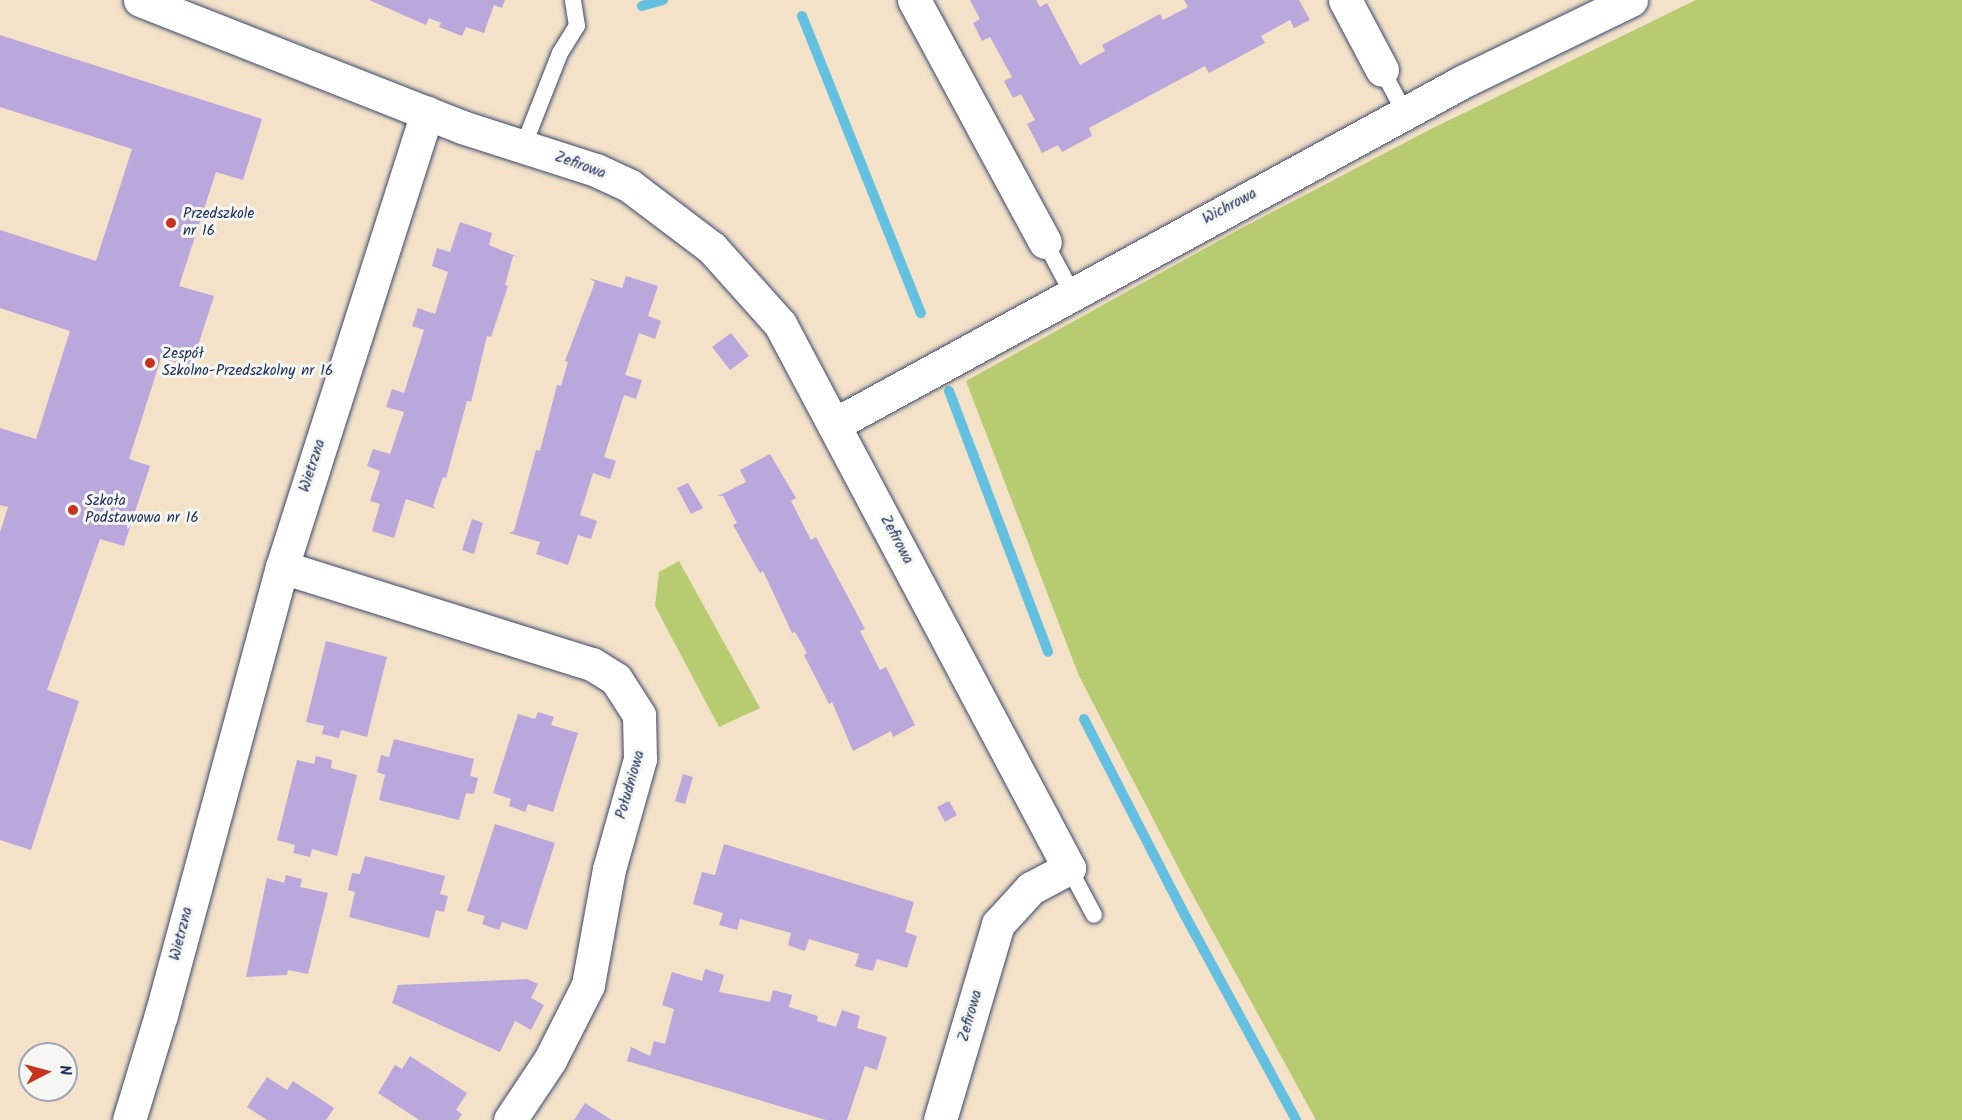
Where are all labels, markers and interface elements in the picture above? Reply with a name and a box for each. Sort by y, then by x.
street label: Zefirowa [552,149,608,183]
street label: Wichrowa [1200,185,1260,229]
place label: Przedszkole nr 16 [183,205,254,240]
marker: Przedszkole nr 16 [164,216,178,230]
place label: Zespół Szkolno-Przedszkolny nr 16 [162,345,333,380]
marker: Zespół Szkolno-Przedszkolny nr 16 [143,356,157,370]
street label: Wietrzna [296,437,330,495]
place label: Szkoła Podstawowa nr 16 [85,492,199,527]
marker: Szkoła Podstawowa nr 16 [66,503,80,517]
street label: Zefirowa [876,512,916,568]
street label: Południowa [613,749,649,821]
street label: Wietrzna [167,905,197,963]
street label: Zefirowa [955,988,987,1044]
north arrow [18,1042,78,1102]
text: N [51,1064,77,1077]

